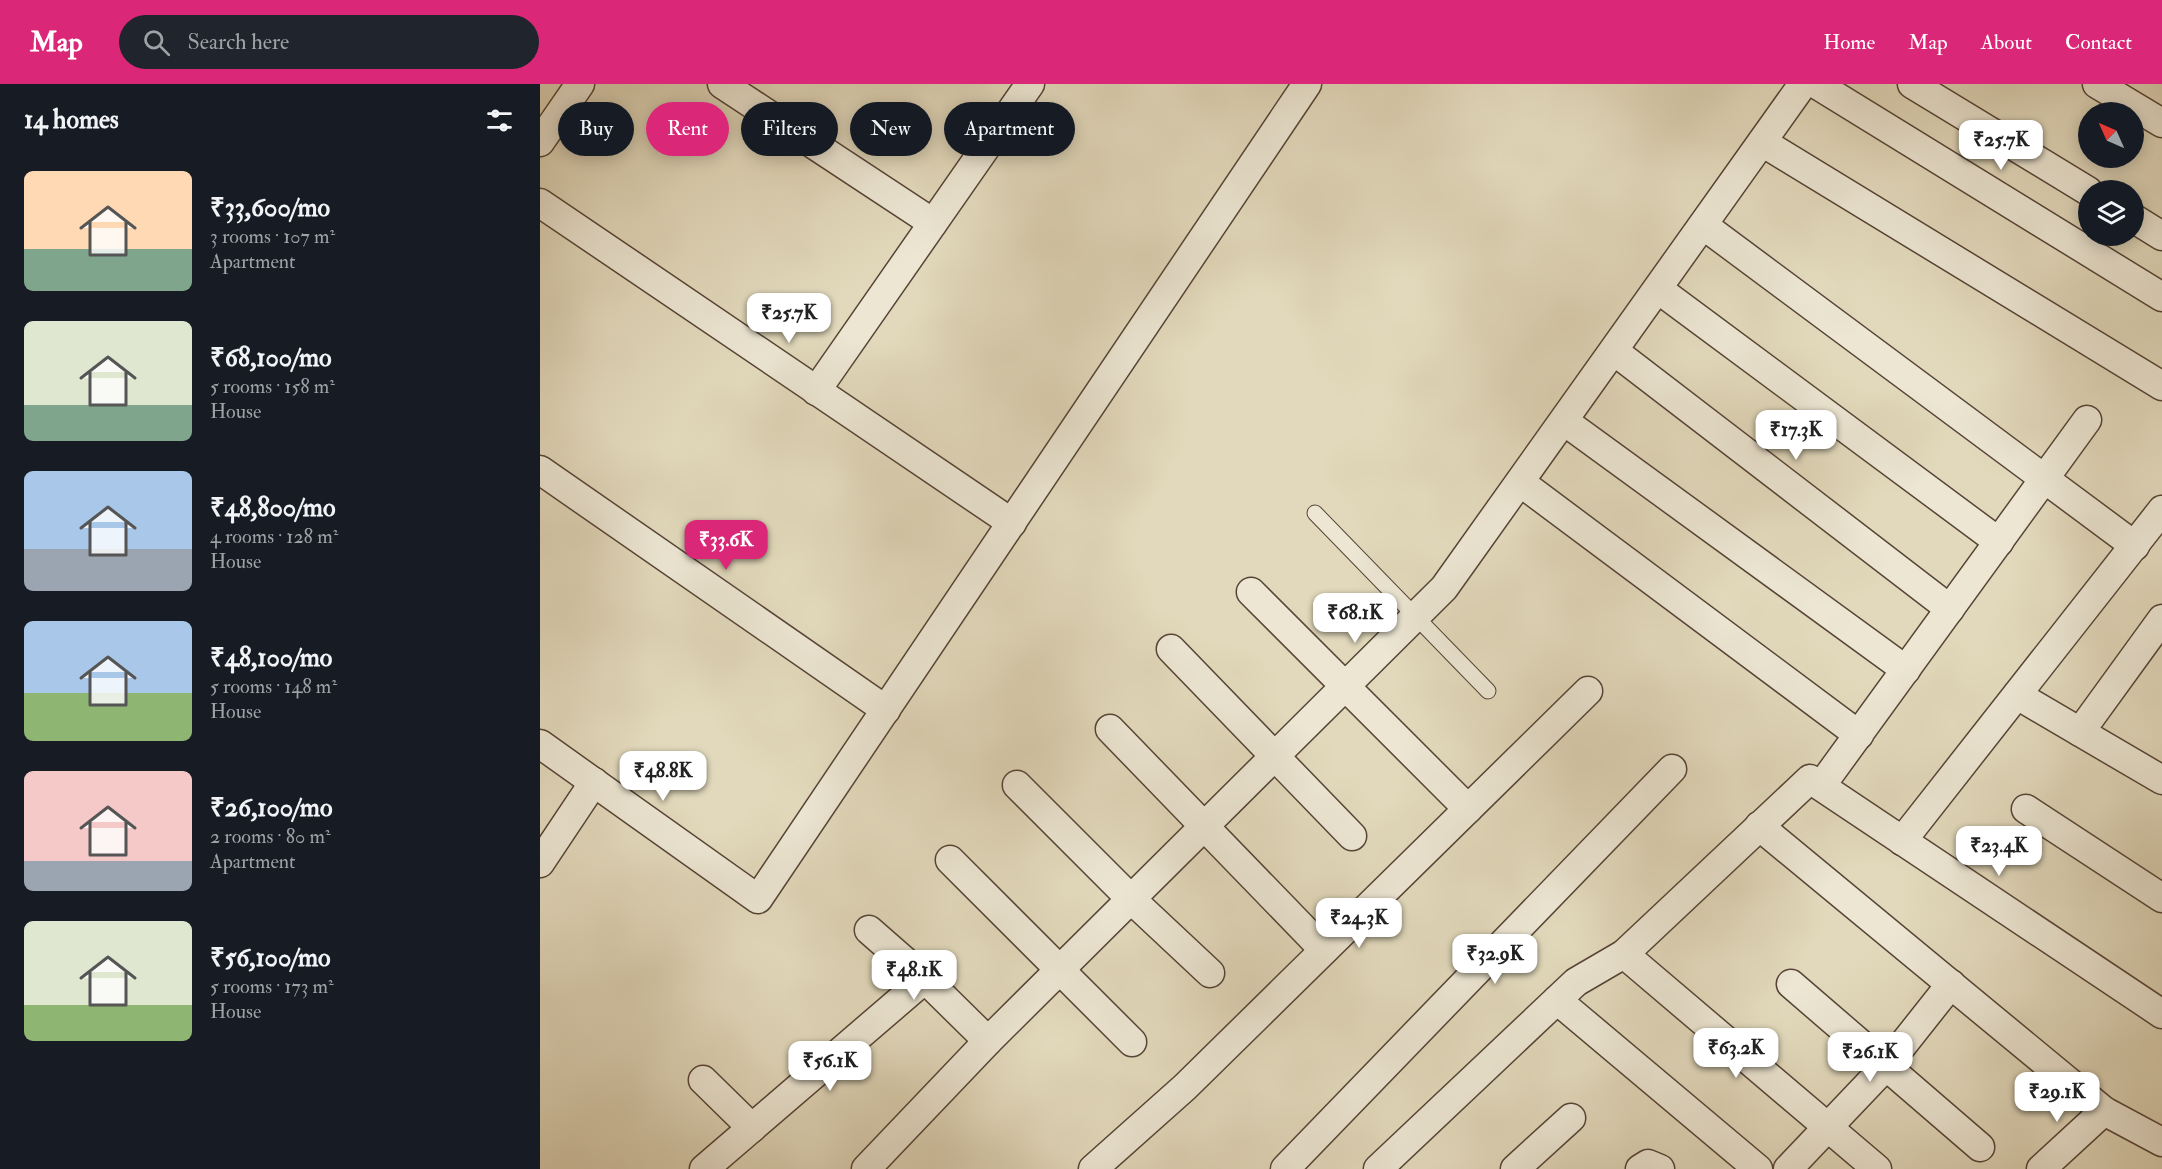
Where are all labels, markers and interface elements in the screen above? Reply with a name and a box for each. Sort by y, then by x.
search box [119,15,539,69]
text: Map [30,25,83,60]
icon: search [140,26,173,59]
text: Search here [188,28,289,56]
text: Home [1823,29,1875,56]
text: Map [1908,29,1948,56]
text: About [1981,29,2032,56]
text: Contact [2065,29,2132,56]
chip: Buy [558,102,634,156]
chip: Rent [646,102,729,156]
chip: Filters [741,102,838,156]
chip: New [850,102,932,156]
chip: Apartment [944,102,1075,156]
north arrow [2078,102,2144,168]
map controls [2078,102,2144,246]
text: 14 homes [24,104,119,136]
icon: filters [483,104,516,137]
pin: ₹25.7K [1952,120,2050,171]
text: ₹25.7K [1973,127,2029,152]
button: layers [2078,180,2144,246]
text: ₹33,600/mo [210,192,330,224]
icon: home [72,195,144,267]
text: 3 rooms · 107 m² [210,224,335,249]
text: Apartment [210,249,295,274]
pin: ₹25.7K [740,293,838,344]
text: ₹25.7K [761,300,817,325]
text: ₹68,100/mo [210,342,331,374]
icon: home [72,345,144,417]
text: 5 rooms · 158 m² [210,374,335,399]
text: House [210,399,261,424]
pin: ₹17.3K [1747,410,1845,461]
text: ₹17.3K [1770,417,1822,442]
text: ₹48,800/mo [210,492,335,524]
icon: home [72,495,144,567]
pin: ₹33.6K [677,520,775,571]
text: 4 rooms · 128 m² [210,524,338,549]
text: ₹33.6K [699,527,753,552]
text: House [210,549,261,574]
pin: ₹68.1K [1306,593,1404,644]
text: ₹68.1K [1327,600,1383,625]
text: ₹48,100/mo [210,642,332,674]
icon: home [72,645,144,717]
text: 5 rooms · 148 m² [210,674,337,699]
text: House [210,699,261,724]
pin: ₹48.8K [614,751,712,802]
text: ₹48.8K [634,758,692,783]
text: ₹26,100/mo [210,792,332,824]
icon: home [72,795,144,867]
text: 2 rooms · 80 m² [210,824,331,849]
pin: ₹23.4K [1950,826,2048,877]
text: ₹23.4K [1970,833,2028,858]
text: Apartment [210,849,295,874]
pin: ₹24.3K [1310,898,1408,949]
text: ₹24.3K [1330,905,1388,930]
pin: ₹32.9K [1446,934,1544,985]
text: ₹32.9K [1466,941,1524,966]
text: ₹56,100/mo [210,942,331,974]
icon: home [72,945,144,1017]
pin: ₹48.1K [865,950,963,1001]
text: ₹48.1K [886,957,942,982]
text: 5 rooms · 173 m² [210,974,334,999]
text: House [210,999,261,1024]
pin: ₹63.2K [1687,1028,1785,1079]
pin: ₹26.1K [1821,1032,1919,1083]
text: ₹63.2K [1707,1035,1765,1060]
text: ₹26.1K [1842,1039,1898,1064]
pin: ₹56.1K [781,1041,879,1092]
text: ₹56.1K [802,1048,858,1073]
pin: ₹29.1K [2008,1072,2106,1123]
text: ₹29.1K [2029,1079,2085,1104]

